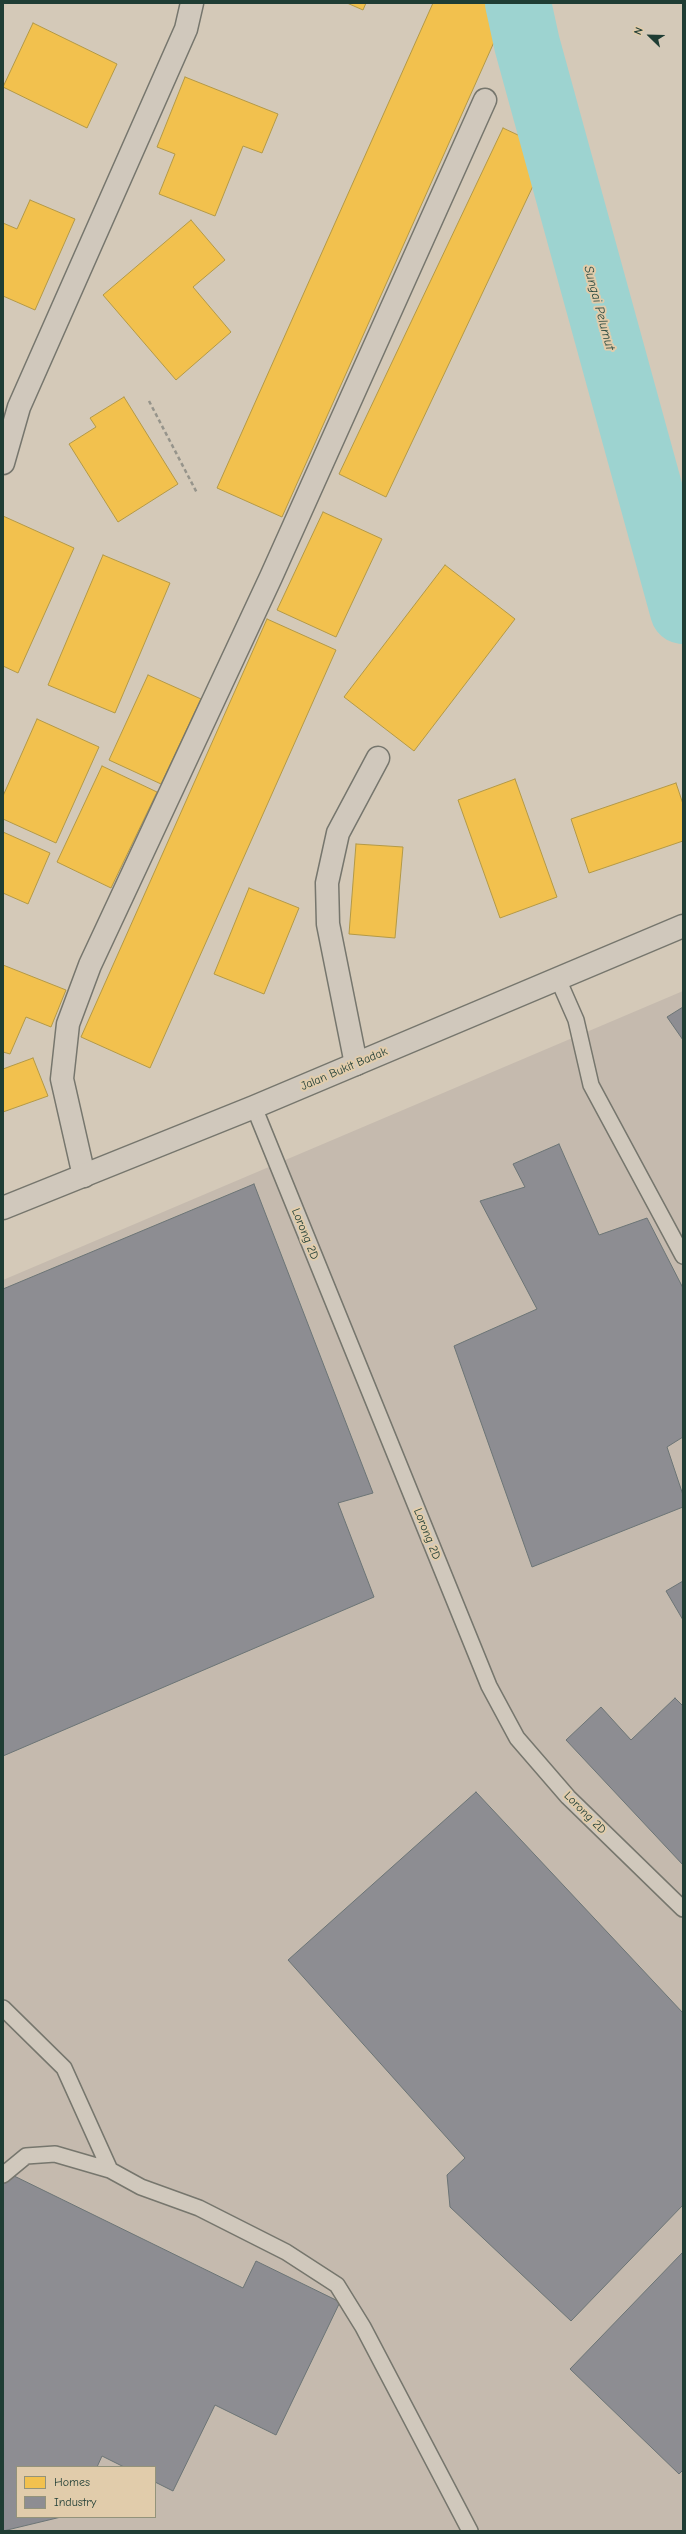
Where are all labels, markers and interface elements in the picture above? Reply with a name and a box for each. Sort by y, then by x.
north arrow [630,16,670,56]
text: N [631,25,646,37]
water label: Sungai Pelumut [580,264,618,352]
street label: Jalan Bukit Badak [299,1044,389,1094]
street label: Lorong 2D [288,1206,322,1262]
street label: Lorong 2D [410,1506,444,1562]
street label: Lorong 2D [561,1789,609,1837]
legend [16,2466,156,2518]
text: Homes [54,2475,90,2489]
text: Industry [54,2495,96,2509]

